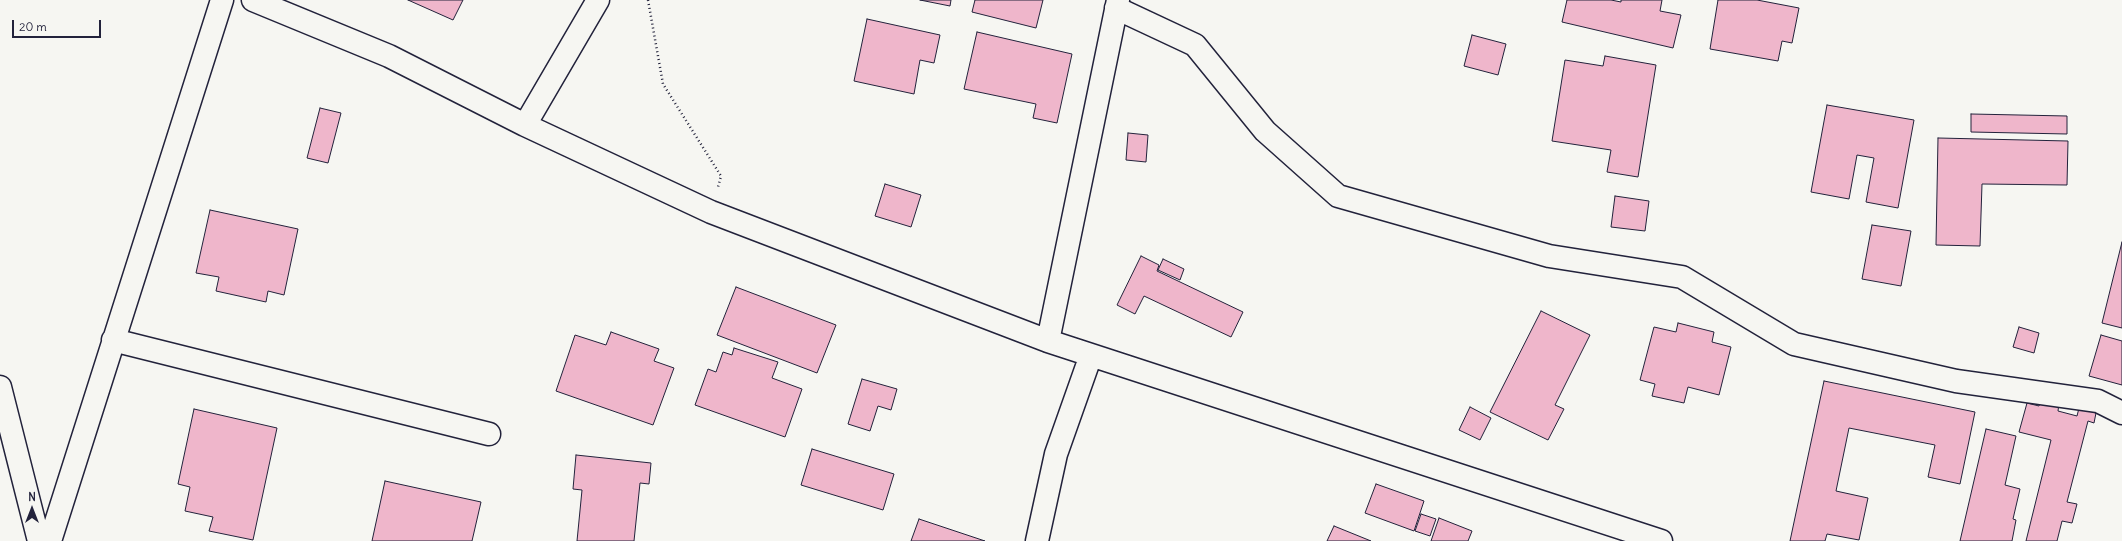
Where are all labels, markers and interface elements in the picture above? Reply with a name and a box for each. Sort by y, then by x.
scale bar [14,12,103,38]
text: 20 m [19,19,47,34]
north arrow [12,489,52,529]
text: N [28,490,36,504]

